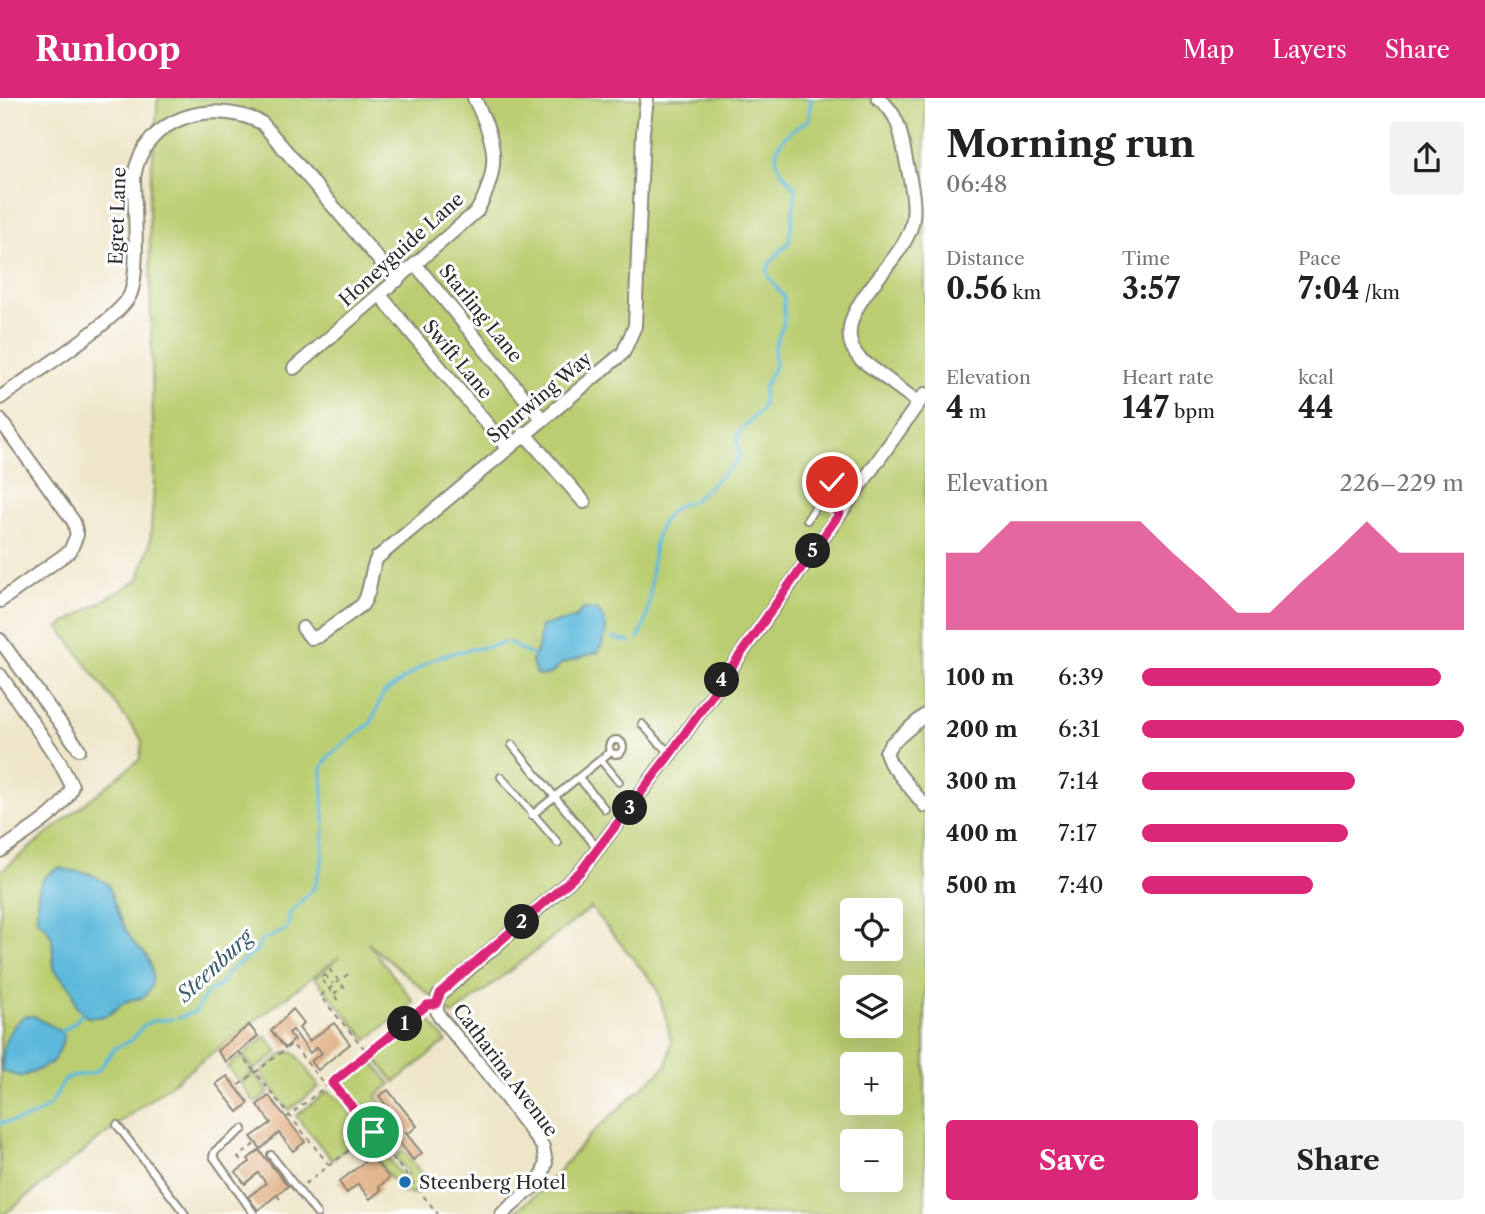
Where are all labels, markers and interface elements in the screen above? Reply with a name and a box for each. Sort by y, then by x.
text: Runloop [35,29,181,70]
text: Map [1183,35,1234,64]
text: Layers [1272,35,1347,64]
text: Share [1385,35,1450,64]
text: Morning run [946,120,1195,167]
button: share [1390,121,1464,195]
street label: Egret Lane [104,167,131,265]
text: 06:48 [946,170,1007,198]
street label: Honeyguide Lane [334,187,468,311]
text: Distance [946,247,1025,270]
text: Time [1122,247,1170,270]
text: Pace [1298,247,1341,270]
street label: Starling Lane [434,260,527,367]
text: 0.56 [946,270,1008,307]
text: 3:57 [1122,270,1180,307]
text: 7:04 [1298,270,1359,307]
text: km [1008,281,1041,304]
text: /km [1359,281,1400,304]
street label: Swift Lane [418,315,497,403]
street label: Spurwing Way [482,347,597,448]
text: Elevation [946,366,1031,389]
text: Heart rate [1122,366,1214,389]
text: kcal [1298,366,1334,389]
text: 4 [946,389,964,426]
text: 147 [1122,389,1169,426]
text: 44 [1298,389,1334,426]
text: m [964,400,987,423]
text: bpm [1169,400,1215,423]
pin [802,452,862,512]
icon: check [813,463,851,501]
text: Elevation [946,469,1049,497]
text: 226–229 m [1340,469,1464,497]
pin: 5 [796,533,830,568]
text: 5 [807,539,818,562]
pin: 4 [704,662,740,698]
text: 100 m [946,663,1014,691]
text: 6:39 [1058,663,1104,691]
text: 4 [716,668,727,691]
text: 200 m [946,715,1018,743]
text: 6:31 [1058,715,1100,743]
text: 300 m [946,767,1017,795]
text: 7:14 [1058,767,1099,795]
pin: 3 [612,790,648,826]
text: 3 [624,796,635,819]
text: 400 m [946,819,1018,847]
text: 7:17 [1058,819,1097,847]
text: 500 m [946,871,1017,899]
text: 7:40 [1058,871,1104,899]
map controls [840,898,903,1192]
button: locate [840,898,903,961]
pin: 2 [504,904,540,940]
text: 2 [516,910,527,933]
water label: Steenburg [170,923,260,1008]
button: layers [840,975,903,1038]
street label: Catharina Avenue [448,999,563,1141]
pin: 1 [388,1006,422,1042]
text: 1 [400,1012,409,1035]
button: + [840,1052,903,1115]
pin [343,1102,403,1162]
icon: arrive [354,1113,392,1151]
button: Save [946,1120,1198,1200]
button: Share [1212,1120,1464,1200]
button: − [840,1129,903,1192]
place label: Steenberg Hotel [419,1171,566,1194]
marker: Steenberg Hotel [397,1174,413,1190]

